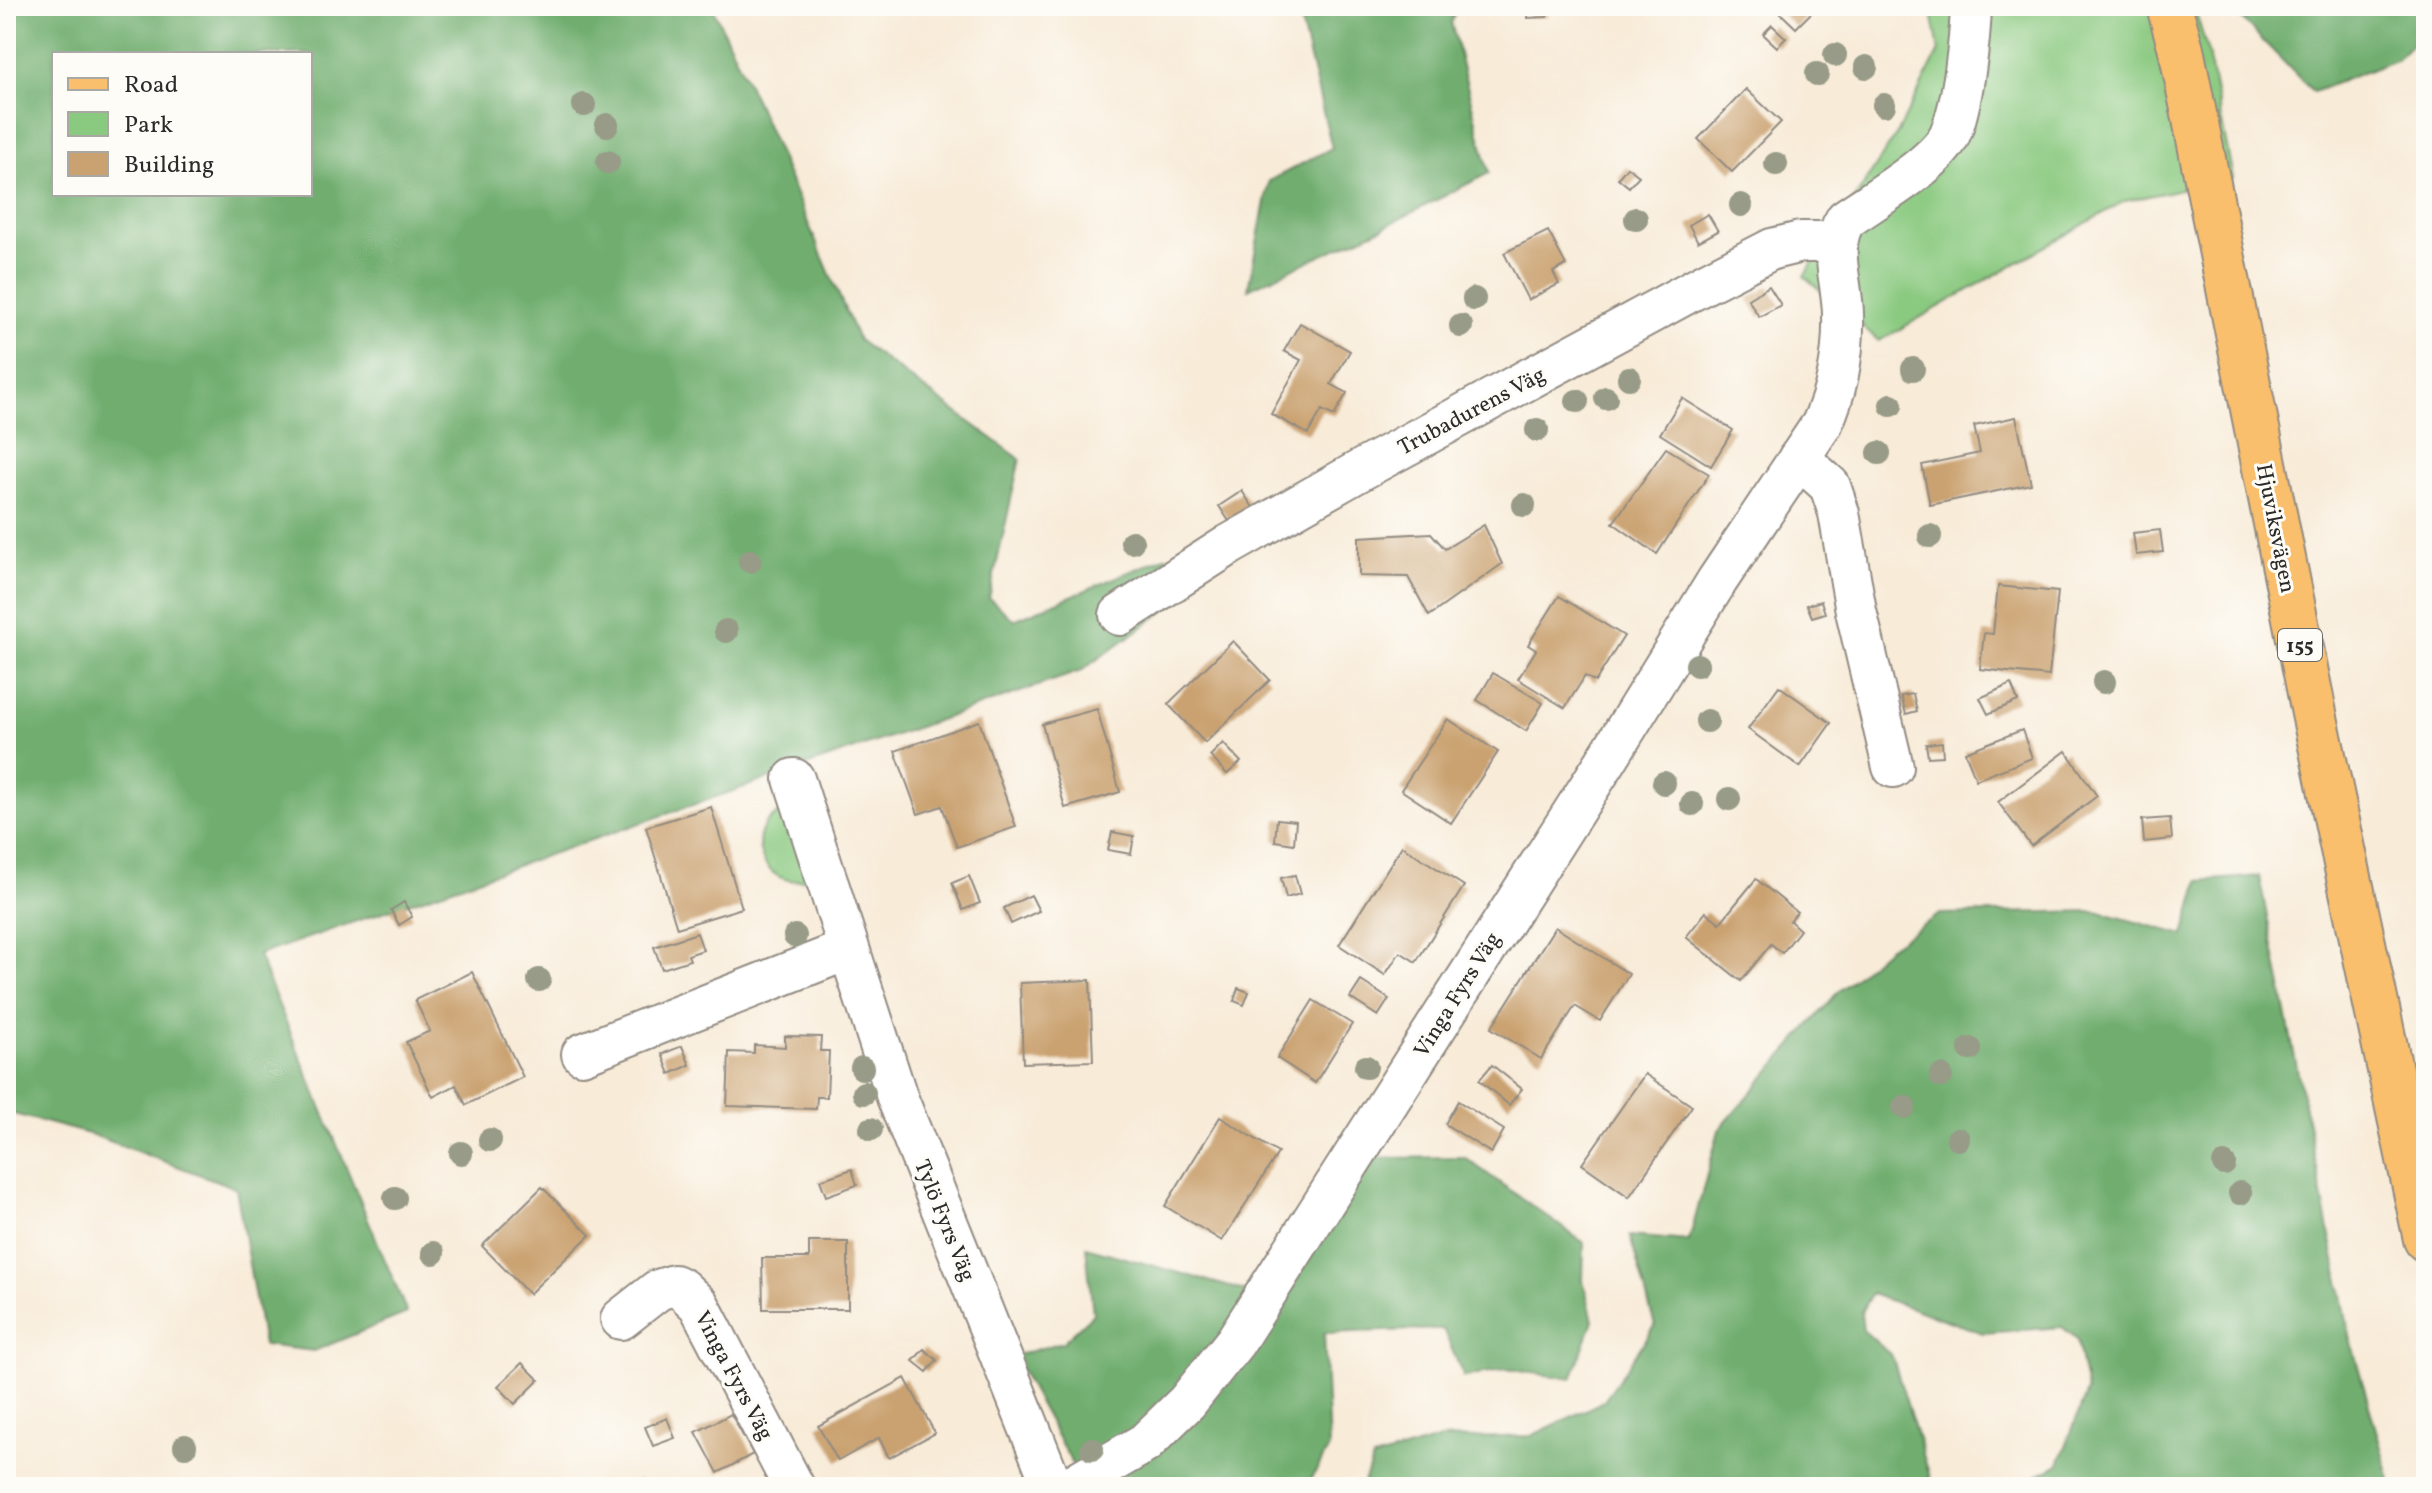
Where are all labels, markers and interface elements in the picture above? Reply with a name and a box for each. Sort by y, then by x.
legend [52,52,312,196]
text: Road [124,69,178,103]
text: Park [124,109,173,143]
text: Building [124,149,214,183]
street label: Trubadurens Väg [1393,360,1551,464]
street label: Hjuviksvägen [2247,461,2302,596]
road number: 155 [2278,629,2322,661]
street label: Vinga Fyrs Väg [1407,927,1509,1064]
street label: Tylö Fyrs Väg [905,1155,982,1286]
street label: Vinga Fyrs Väg [686,1306,780,1446]

